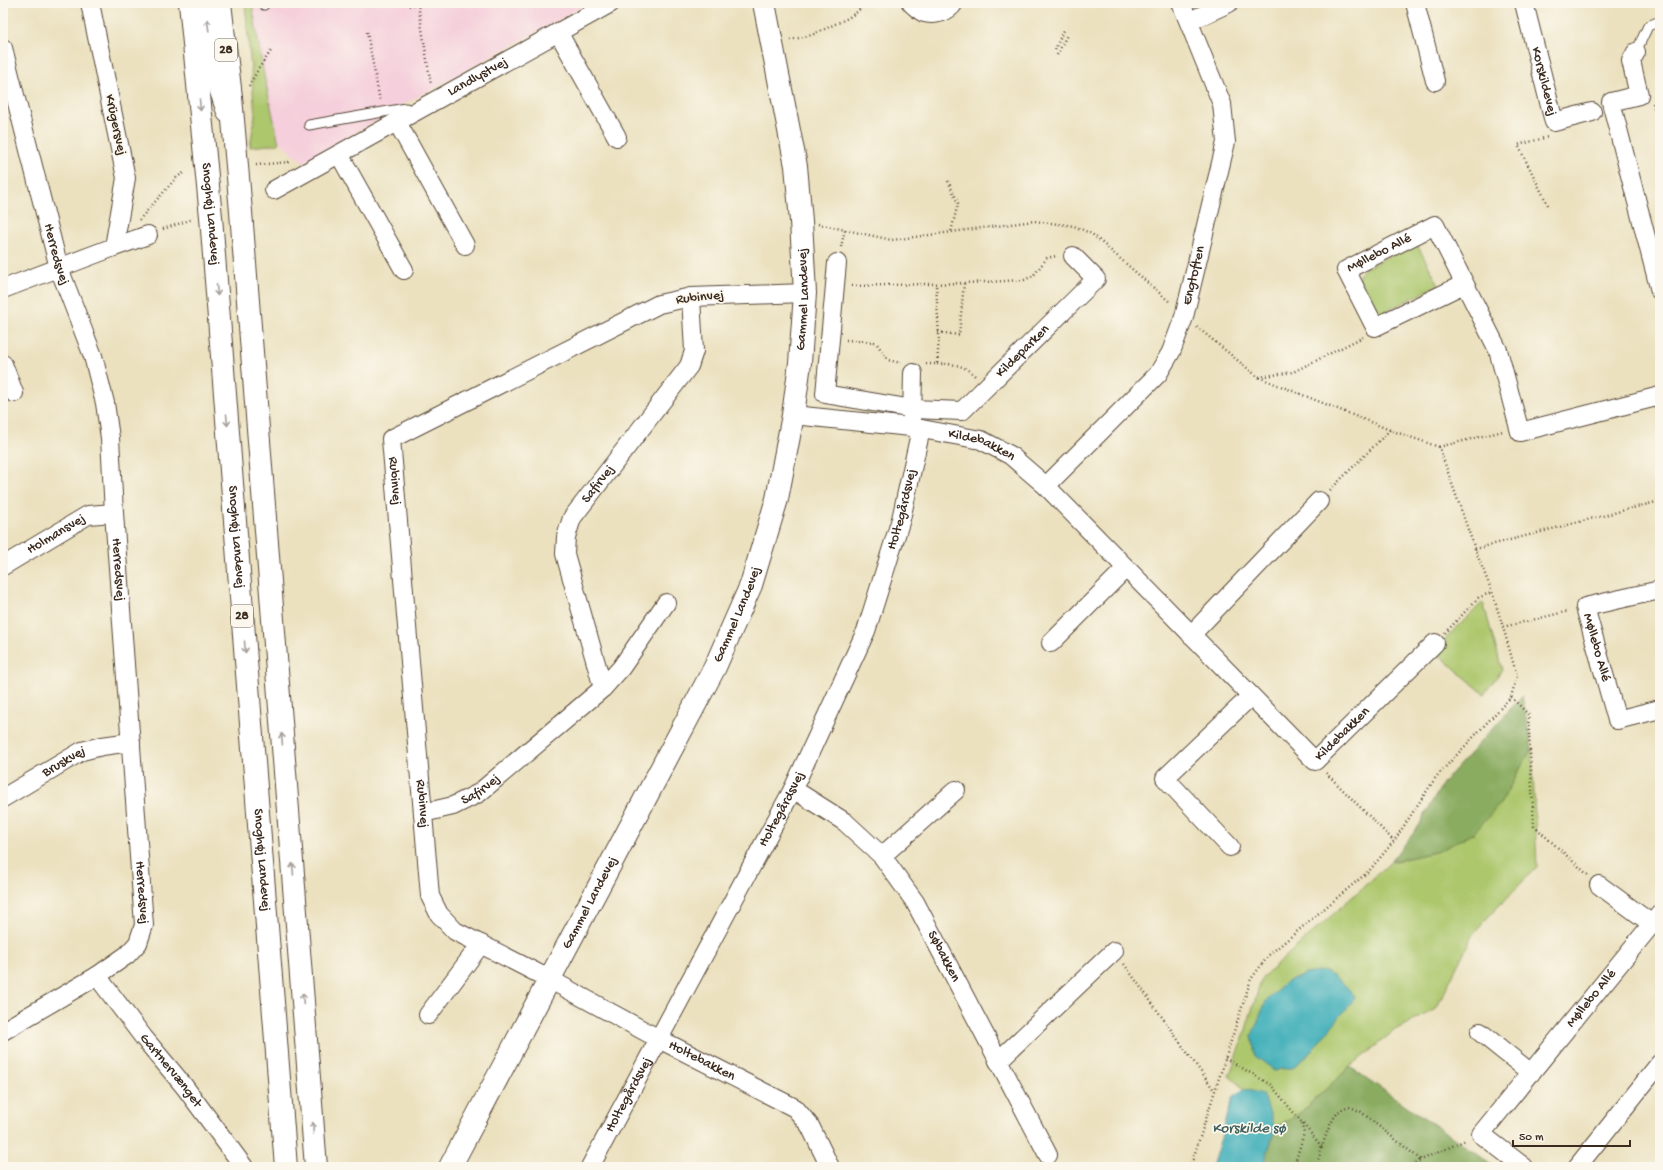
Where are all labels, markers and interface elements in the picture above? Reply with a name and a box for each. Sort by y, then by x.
one-way arrow [204,19,212,32]
road number: 28 [215,39,237,61]
street label: Korskildevej [1527,45,1561,118]
street label: Landlystvej [445,53,511,100]
street label: Krügersvej [100,93,130,157]
one-way arrow [197,98,204,111]
street label: Snoghøj Landevej [197,162,223,266]
street label: Herredsvej [40,222,73,287]
street label: Møllebo Allé [1344,229,1415,277]
street label: Engtoften [1179,244,1209,307]
street label: Gammel Landevej [792,248,814,351]
one-way arrow [213,283,220,296]
street label: Rubinvej [675,287,725,309]
street label: Kildeparken [992,321,1053,382]
one-way arrow [223,413,230,426]
street label: Kildebakken [947,426,1020,465]
street label: Rubinvej [384,456,405,506]
street label: Safirvej [578,461,618,507]
street label: Holtegårdsvej [883,467,920,552]
street label: Snoghøj Landevej [224,485,249,589]
street label: Holmansvej [24,510,89,558]
street label: Herredsvej [107,537,129,602]
street label: Gammel Landevej [710,564,765,665]
road number: 28 [231,605,253,627]
street label: Møllebo Allé [1579,611,1614,684]
one-way arrow [241,640,248,653]
street label: Kildebakken [1311,703,1374,765]
one-way arrow [279,733,286,746]
street label: Bruskvej [38,742,87,782]
street label: Holtegårdsvej [755,769,808,850]
street label: Safirvej [458,770,504,809]
street label: Rubinvej [412,779,433,829]
street label: Snoghøj Landevej [249,808,274,912]
street label: Gammel Landevej [558,853,622,952]
street label: Herredsvej [131,861,152,925]
one-way arrow [289,863,296,876]
street label: Søbakken [923,928,964,985]
street label: Møllebo Allé [1563,965,1621,1031]
one-way arrow [299,992,306,1005]
street label: Gartnervænget [135,1030,207,1112]
street label: Holtebakken [666,1037,739,1085]
street label: Holtegårdsvej [602,1054,656,1135]
water label: Korskilde sø [1212,1120,1287,1138]
one-way arrow [309,1122,316,1135]
scale bar [1513,1122,1630,1148]
text: 50 m [1519,1131,1544,1145]

